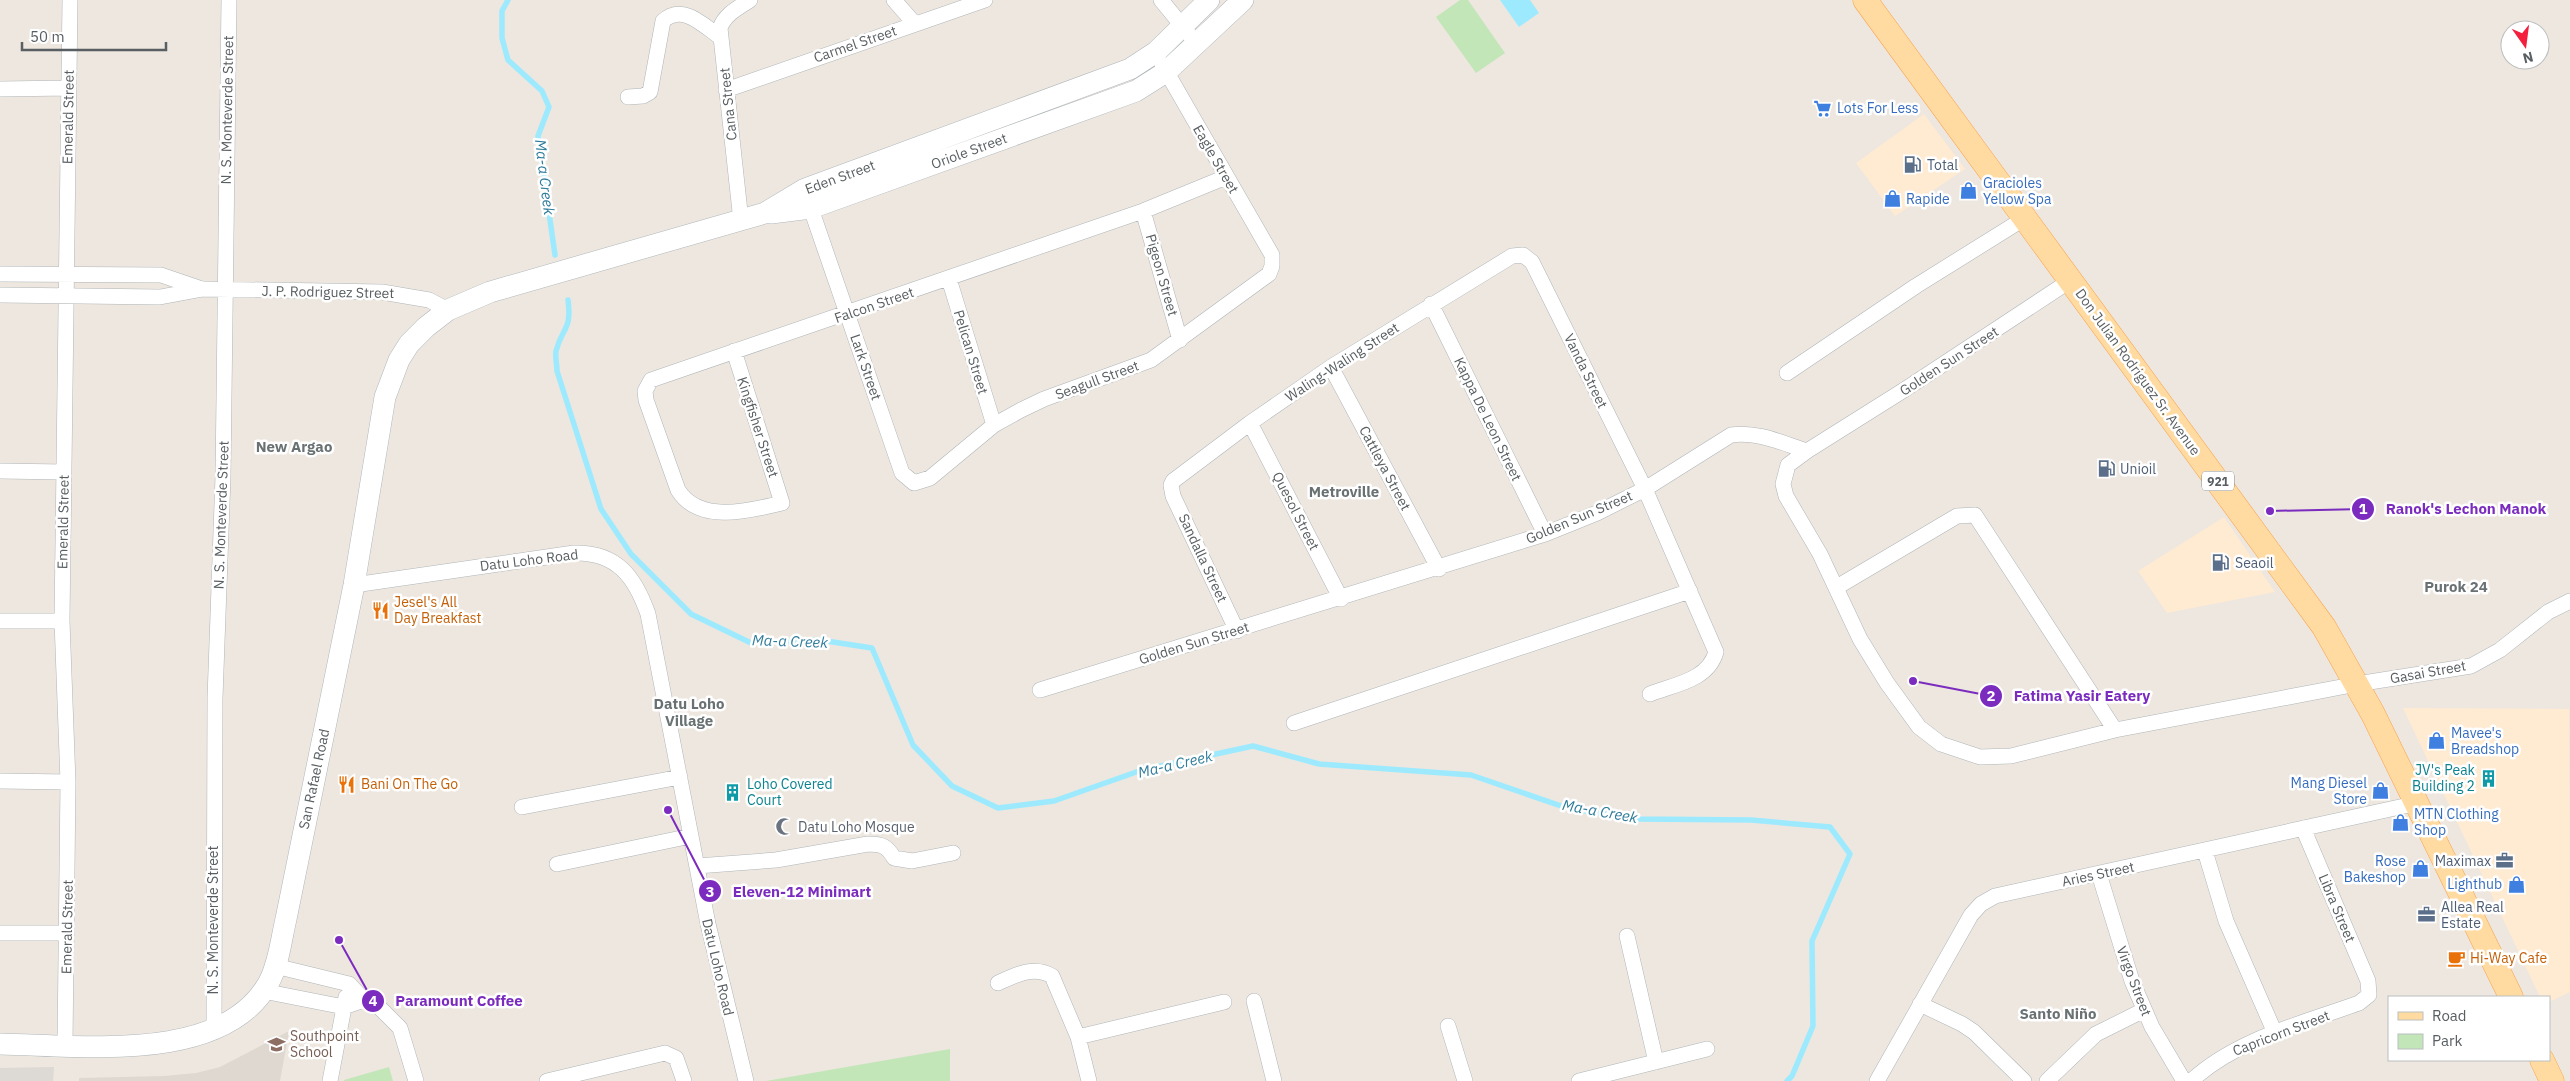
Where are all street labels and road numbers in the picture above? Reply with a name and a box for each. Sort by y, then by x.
street label: Carmel Street [811,21,899,67]
street label: N. S. Monteverde Street [217,35,237,185]
street label: Cana Street [715,67,741,141]
street label: Emerald Street [58,70,78,164]
street label: Eagle Street [1189,121,1243,197]
street label: Oriole Street [929,129,1010,173]
street label: Eden Street [802,156,878,198]
street label: Pigeon Street [1142,232,1182,318]
street label: J. P. Rodriguez Street [262,282,395,302]
street label: Falcon Street [832,283,916,327]
street label: Don Julian Rodriguez Sr. Avenue [2071,285,2205,459]
street label: Pelican Street [950,308,992,396]
street label: Waling-Waling Street [1282,318,1402,406]
street label: Golden Sun Street [1896,322,2002,400]
street label: Vanda Street [1560,331,1612,411]
street label: Lark Street [846,332,886,402]
street label: Kappa De Leon Street [1450,354,1526,484]
street label: Seagull Street [1053,356,1141,403]
street label: Kingfisher Street [733,374,783,480]
street label: Cattleya Street [1355,423,1415,513]
street label: N. S. Monteverde Street [209,440,233,590]
street label: Quesol Street [1269,469,1324,553]
road number: 921 [2202,472,2234,491]
street label: Emerald Street [53,475,73,569]
street label: Golden Sun Street [1523,486,1635,548]
street label: Sandalla Street [1175,511,1231,605]
street label: Datu Loho Road [479,545,579,575]
street label: Golden Sun Street [1137,618,1251,668]
street label: Gasai Street [2389,656,2467,688]
street label: San Rafael Road [295,727,333,831]
street label: N. S. Monteverde Street [204,845,222,994]
street label: Aries Street [2060,858,2136,890]
street label: Libra Street [2314,871,2360,945]
street label: Emerald Street [57,880,77,974]
street label: Datu Loho Road [698,917,738,1017]
street label: Virgo Street [2112,943,2156,1019]
street label: Capricorn Street [2230,1006,2332,1060]

